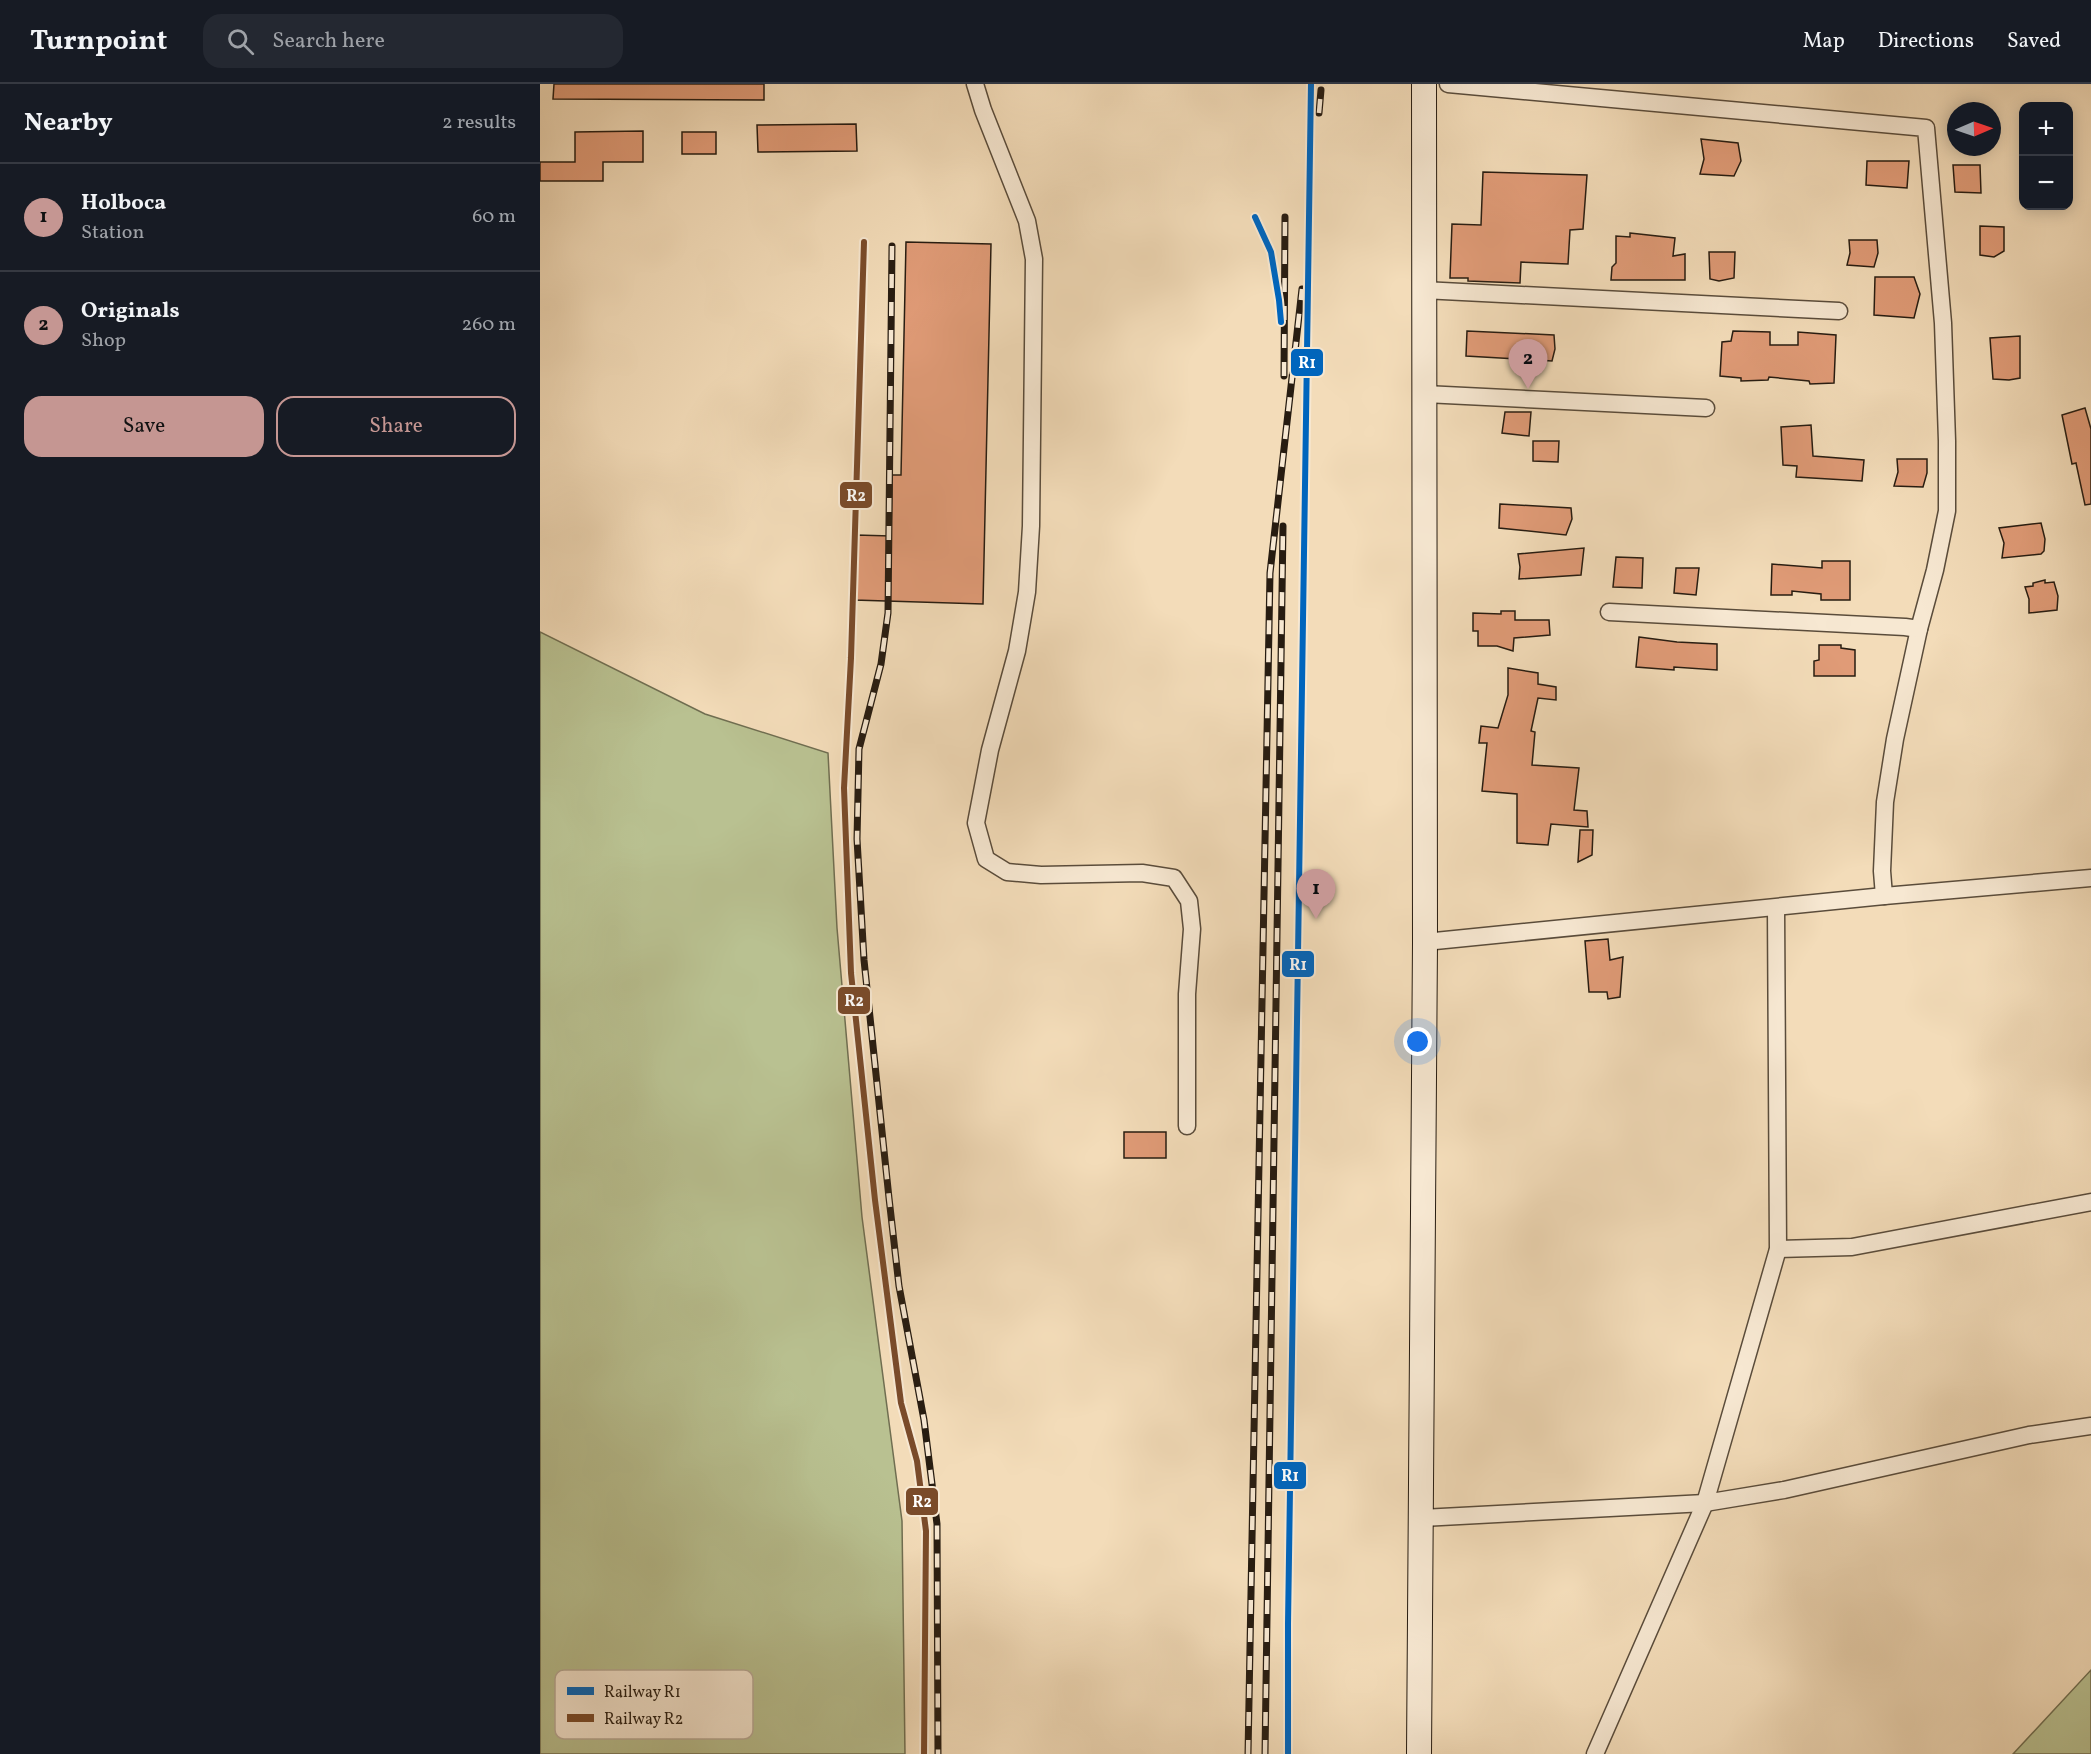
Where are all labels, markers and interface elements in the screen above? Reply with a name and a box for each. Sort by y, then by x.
search box [203,14,623,68]
text: Turnpoint [30,22,167,61]
icon: search [224,25,257,58]
text: Search here [272,26,385,57]
text: Map [1803,27,1845,56]
text: Directions [1878,27,1974,56]
text: Saved [2007,27,2061,56]
north arrow [1947,102,2001,156]
map controls [2019,102,2073,210]
button: + [2019,102,2073,156]
text: Nearby [24,105,113,141]
text: 2 results [442,109,516,137]
button: − [2019,156,2073,210]
text: Holboca [81,188,166,219]
text: 1 [39,203,48,231]
text: 60 m [472,203,516,231]
text: Station [81,219,144,247]
text: Originals [81,296,180,327]
text: 2 [38,311,49,339]
text: 260 m [461,311,516,339]
text: Shop [81,327,126,355]
pin: 2 [1508,340,1548,389]
line badge: R1 [1290,348,1324,377]
text: R1 [1298,353,1316,375]
button: Save [24,396,264,457]
button: Share [276,396,516,457]
line badge: R2 [839,481,873,509]
text: R2 [846,486,866,508]
pin: 1 [1296,870,1336,919]
line badge: R1 [1281,950,1315,978]
text: R1 [1289,955,1307,977]
line badge: R2 [837,986,871,1015]
text: R2 [844,991,864,1013]
your location [1403,1027,1432,1056]
line badge: R1 [1273,1461,1307,1490]
text: R1 [1281,1466,1299,1488]
line badge: R2 [905,1487,939,1516]
text: R2 [912,1492,932,1514]
legend [555,1670,753,1739]
text: Railway R1 [604,1682,681,1704]
text: Railway R2 [604,1709,683,1731]

